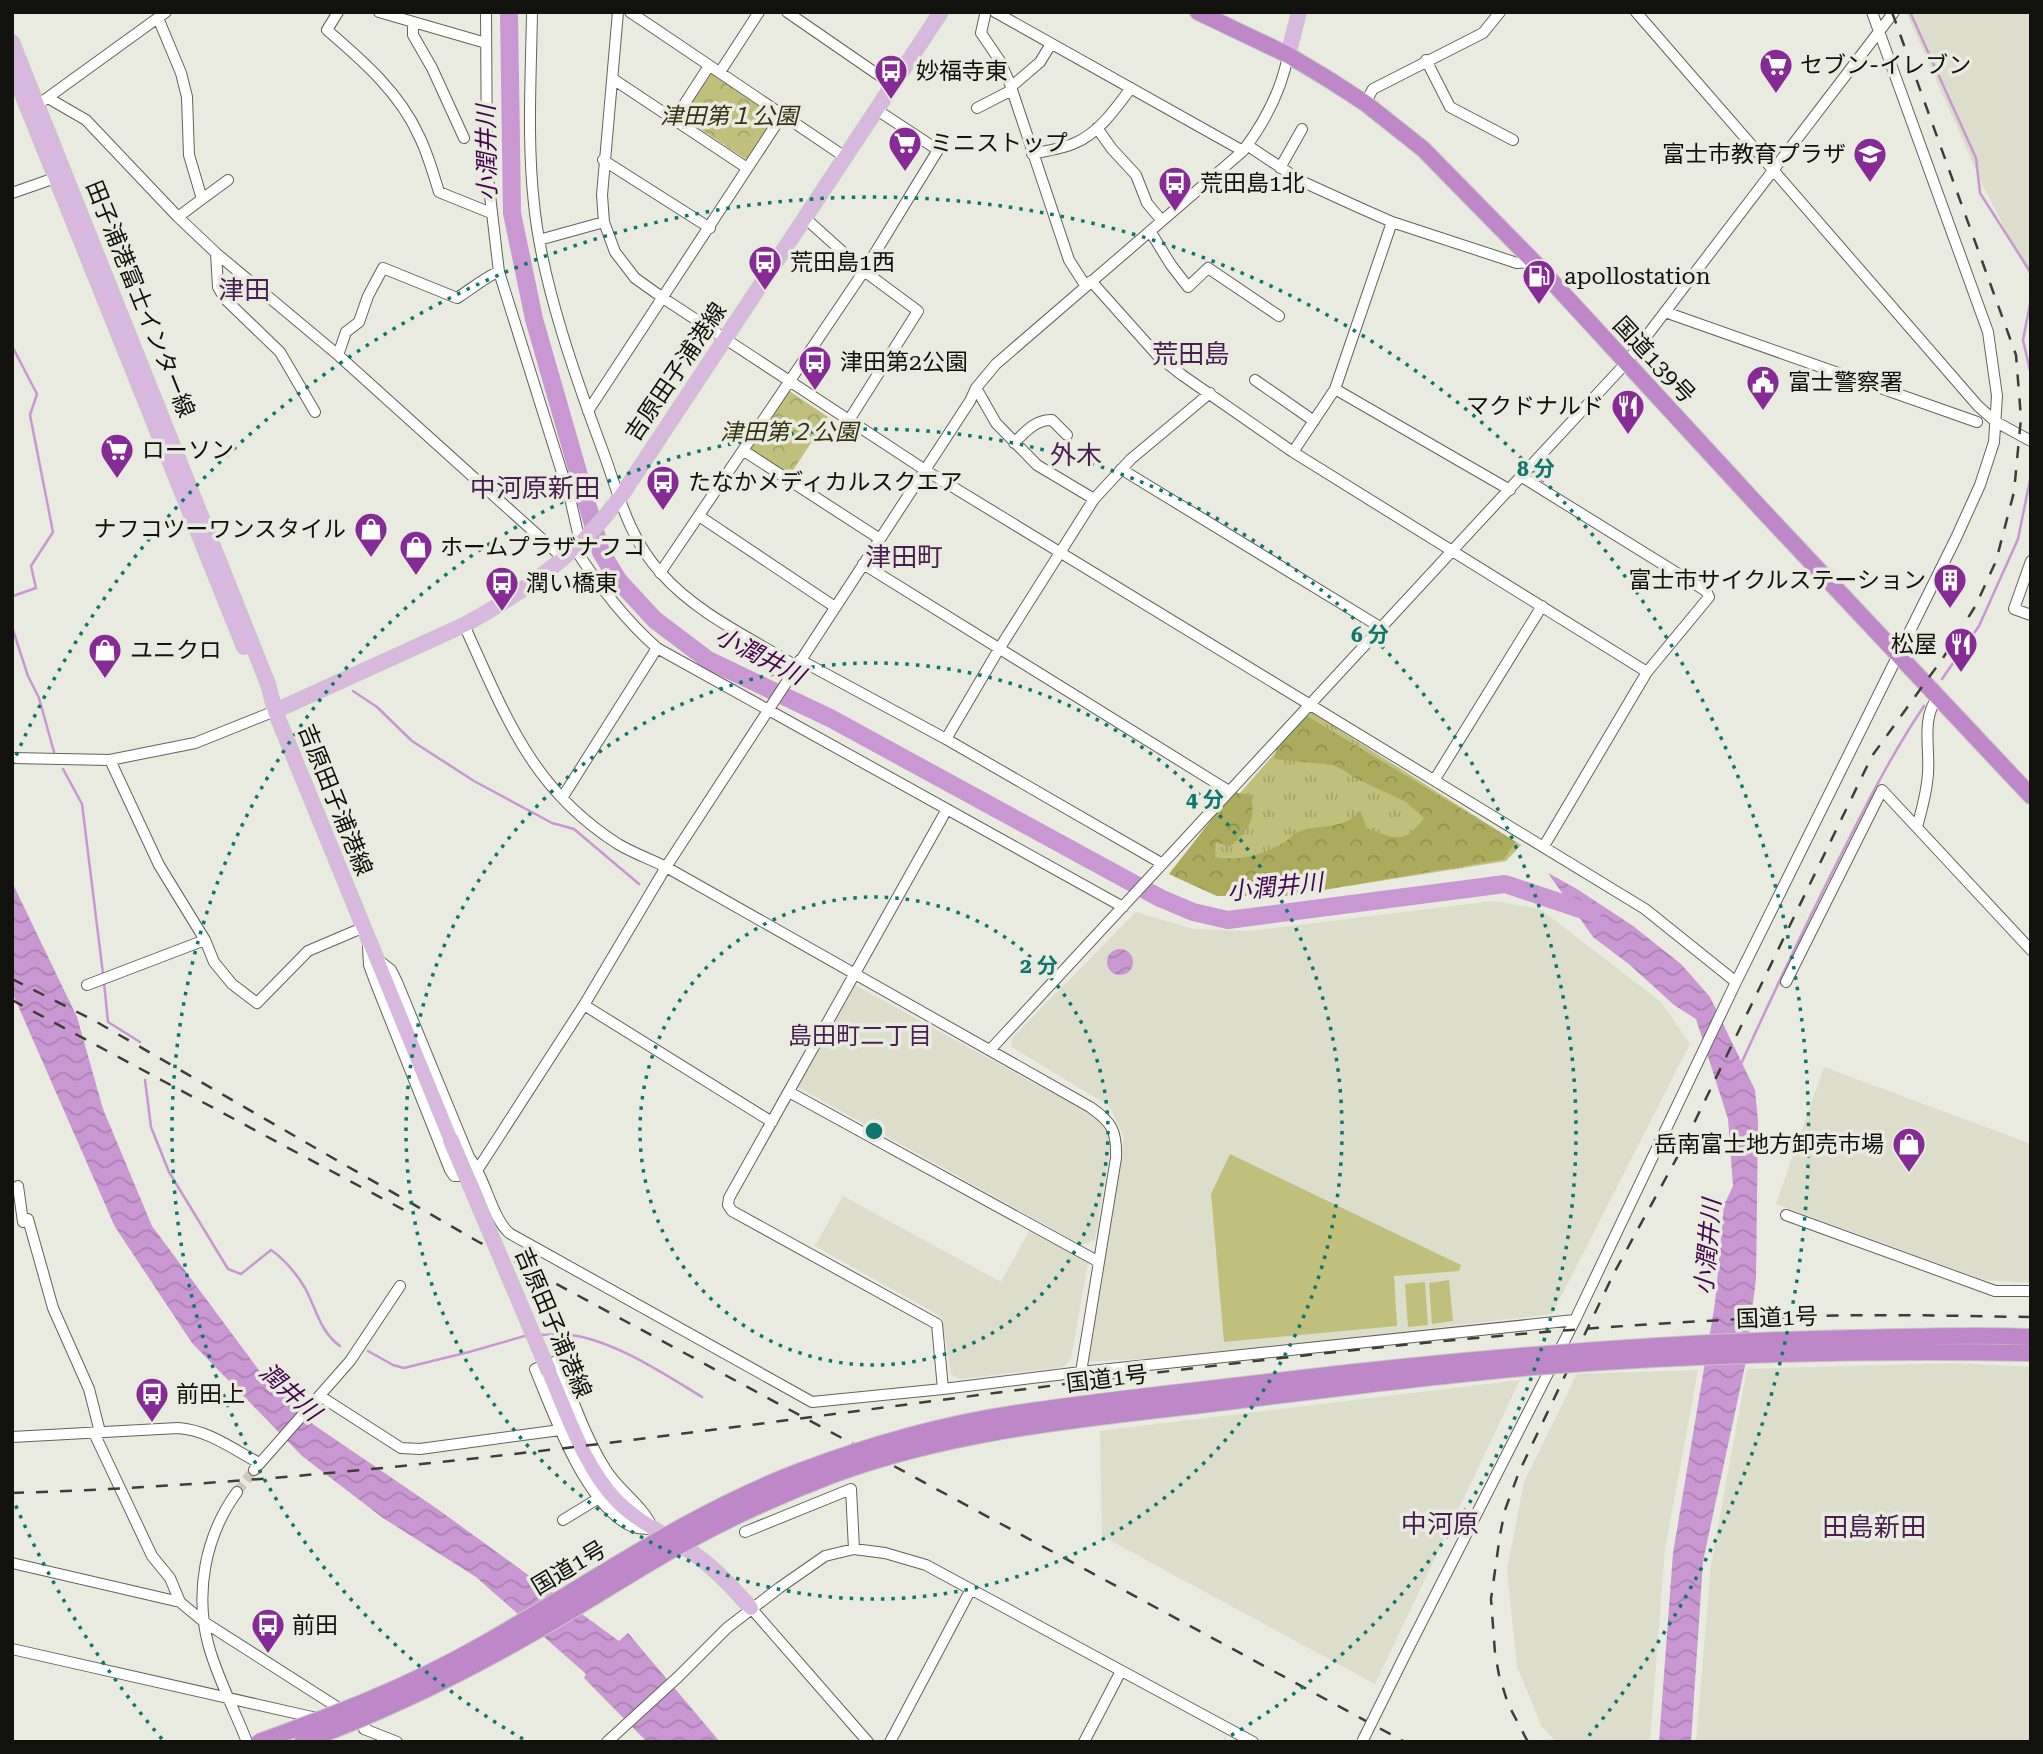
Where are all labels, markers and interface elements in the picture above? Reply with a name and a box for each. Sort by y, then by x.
supermarket icon: セブン-イレブン [1757,46,1795,95]
bus stop icon: 妙福寺東 [872,52,910,101]
place label: セブン-イレブン [1800,52,1971,79]
place label: 妙福寺東 [916,58,1008,85]
water label: 小潤井川 [472,102,502,201]
park label: 津田第１公園 [660,103,801,130]
supermarket icon: ミニストップ [886,124,924,173]
place label: ミニストップ [930,130,1068,157]
school or university icon: 富士市教育プラザ [1851,135,1889,184]
place label: 富士市教育プラザ [1662,141,1846,168]
bus stop icon: 荒田島1北 [1156,164,1194,213]
place label: 荒田島1北 [1200,170,1305,197]
street label: 田子浦港富士インター線 [80,177,200,421]
bus stop icon: 荒田島1西 [746,243,784,292]
place label: 荒田島1西 [790,249,895,276]
fuel station icon: apollostation [1520,257,1558,306]
place label: apollostation [1564,263,1711,290]
district label: 津田 [218,275,270,305]
street label: 吉原田子浦港線 [620,298,732,446]
street label: 国道139号 [1607,311,1701,409]
district label: 荒田島 [1152,339,1230,369]
bus stop icon: 津田第2公園 [796,343,834,392]
place label: 津田第2公園 [840,349,968,376]
public building icon: 富士警察署 [1744,363,1782,412]
place label: 富士警察署 [1788,369,1903,396]
restaurant icon: マクドナルド [1609,387,1647,436]
place label: マクドナルド [1466,393,1604,420]
park label: 津田第２公園 [720,419,861,446]
supermarket icon: ローソン [98,431,136,480]
place label: ローソン [142,437,234,464]
district label: 外木 [1050,440,1102,470]
text: 8 分 [1517,457,1555,481]
bus stop icon: たなかメディカルスクエア [644,463,682,512]
place label: たなかメディカルスクエア [688,469,962,496]
district label: 中河原新田 [470,473,600,503]
shop icon: ナフコツーワンスタイル [352,510,390,559]
place label: ナフコツーワンスタイル [93,516,346,543]
shop icon: ホームプラザナフコ [397,528,435,577]
place label: ホームプラザナフコ [440,534,645,561]
district label: 津田町 [865,542,943,572]
building icon: 富士市サイクルステーション [1931,561,1969,610]
bus stop icon: 潤い橋東 [483,564,521,613]
place label: 富士市サイクルステーション [1629,567,1926,594]
place label: 潤い橋東 [526,570,618,597]
water label: 小潤井川 [711,622,812,692]
text: 6 分 [1351,623,1389,647]
restaurant icon: 松屋 [1942,625,1980,674]
shop icon: ユニクロ [86,631,124,680]
place label: 松屋 [1891,631,1937,658]
place label: ユニクロ [130,637,222,664]
street label: 吉原田子浦港線 [292,720,378,880]
text: 4 分 [1186,788,1224,812]
water label: 小潤井川 [1226,868,1327,906]
text: 2 分 [1020,954,1058,978]
district label: 島田町二丁目 [788,1022,932,1050]
centre of rings [862,1119,886,1143]
shop icon: 岳南富士地方卸売市場 [1890,1125,1928,1174]
place label: 岳南富士地方卸売市場 [1654,1131,1884,1158]
water label: 小潤井川 [1690,1195,1726,1296]
street label: 吉原田子浦港線 [509,1244,597,1402]
street label: 国道1号 [1736,1303,1818,1333]
water label: 潤井川 [254,1358,328,1429]
street label: 国道1号 [1065,1361,1149,1397]
bus stop icon: 前田上 [133,1375,171,1424]
place label: 前田上 [176,1381,245,1408]
district label: 中河原 [1401,1509,1479,1539]
district label: 田島新田 [1822,1512,1926,1542]
street label: 国道1号 [527,1535,611,1601]
bus stop icon: 前田 [249,1606,287,1655]
place label: 前田 [292,1612,338,1639]

